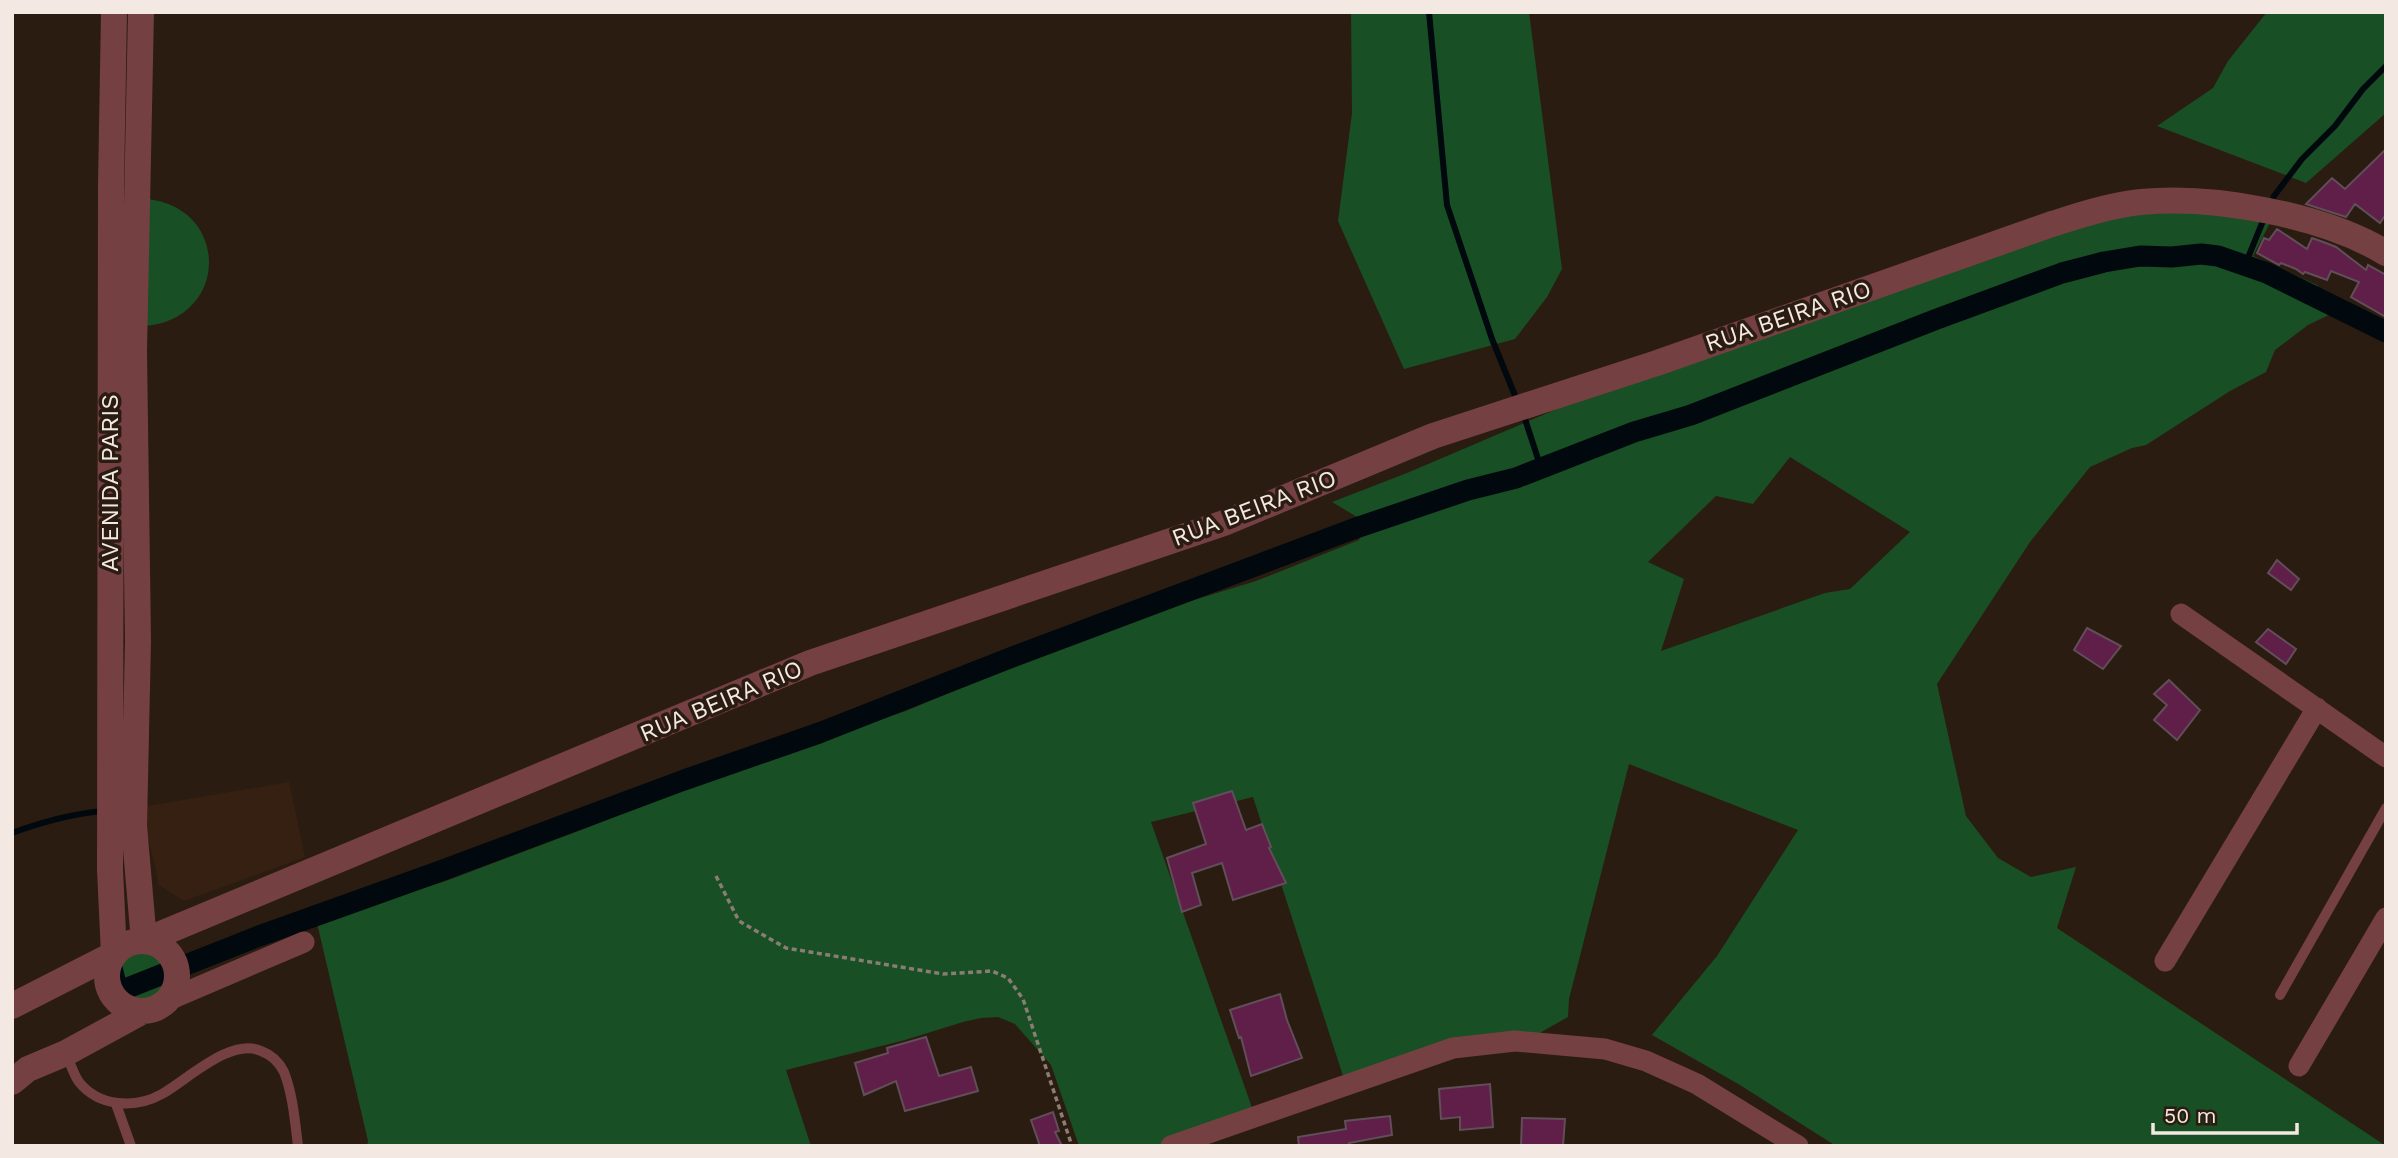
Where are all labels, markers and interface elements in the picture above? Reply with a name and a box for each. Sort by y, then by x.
street label: RUA BEIRA RIO [1701,275,1875,357]
street label: AVENIDA PARIS [96,394,124,572]
street label: RUA BEIRA RIO [1168,464,1340,552]
street label: RUA BEIRA RIO [636,654,806,748]
scale bar [2153,1092,2296,1136]
text: 50 m [2164,1103,2216,1128]

